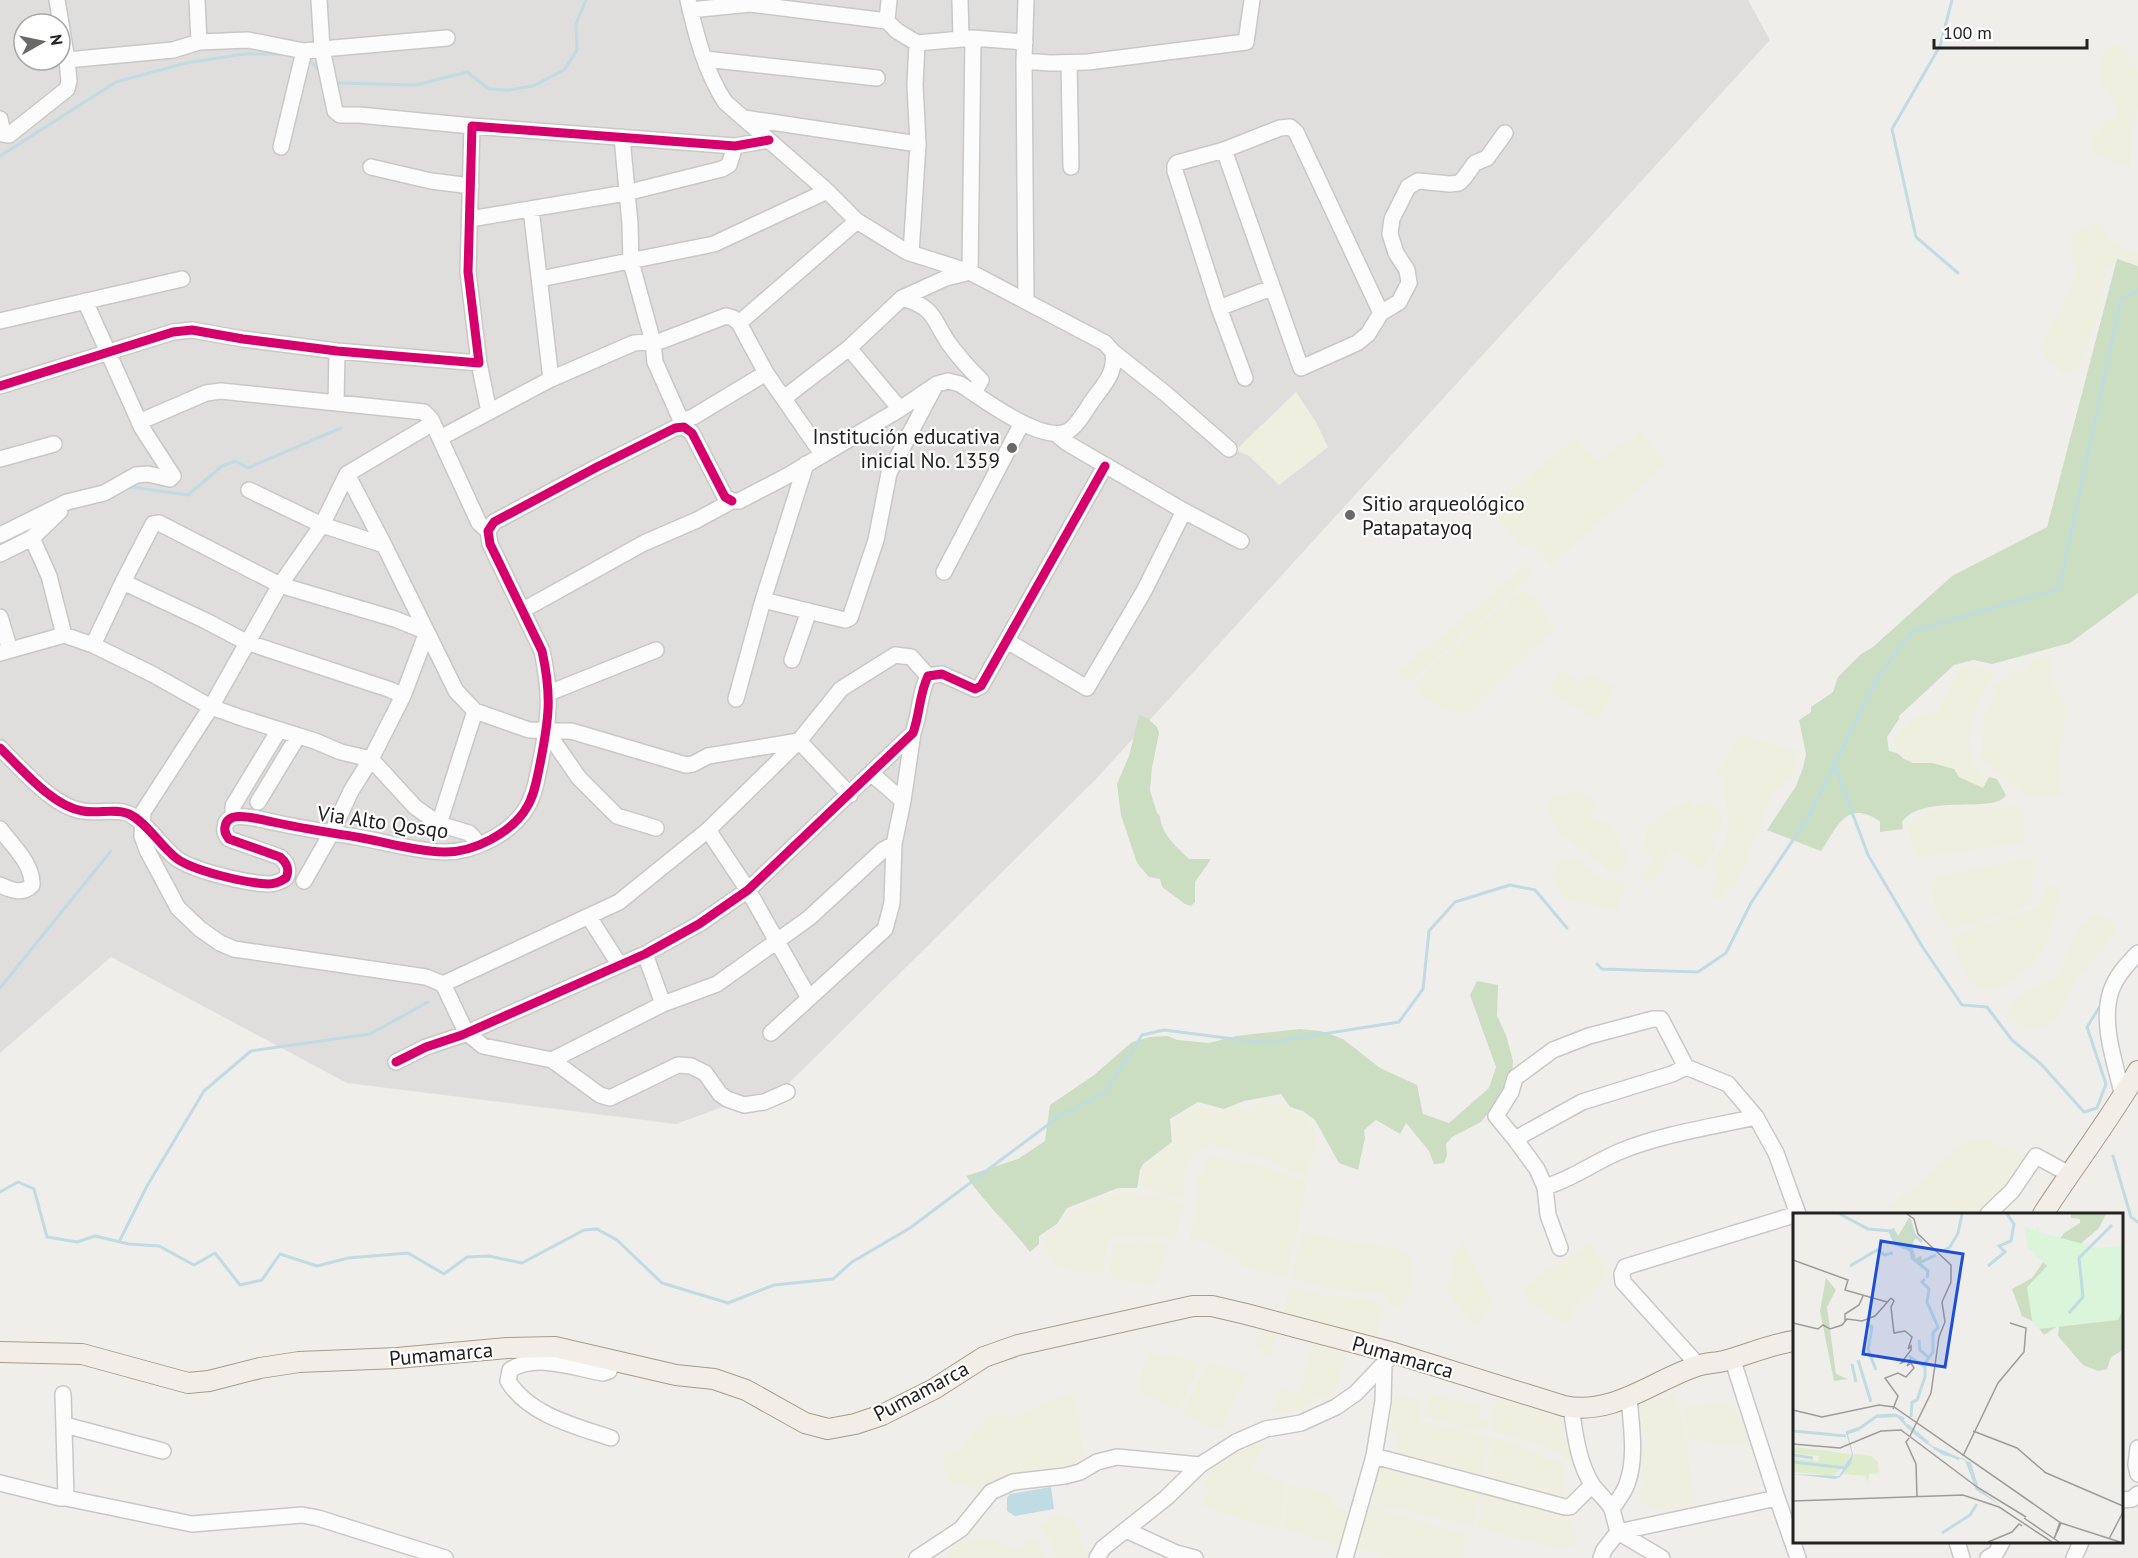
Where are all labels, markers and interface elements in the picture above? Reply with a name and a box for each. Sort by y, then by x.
north arrow [12,12,72,72]
scale bar [1934,12,2087,50]
text: 100 m [1943,21,1992,44]
text: N [46,33,68,46]
place label: Institución educativa inicial No. 1359 [812,423,1000,474]
marker: Institución educativa inicial No. 1359 [1005,441,1019,455]
place label: Sitio arqueológico Patapatayoq [1362,490,1525,541]
marker: Sitio arqueológico Patapatayoq [1343,508,1357,522]
street label: Via Alto Qosqo [315,799,450,845]
inset map [1793,1213,2123,1543]
street label: Pumamarca [1349,1330,1457,1384]
street label: Pumamarca [388,1336,494,1372]
street label: Pumamarca [869,1355,973,1427]

